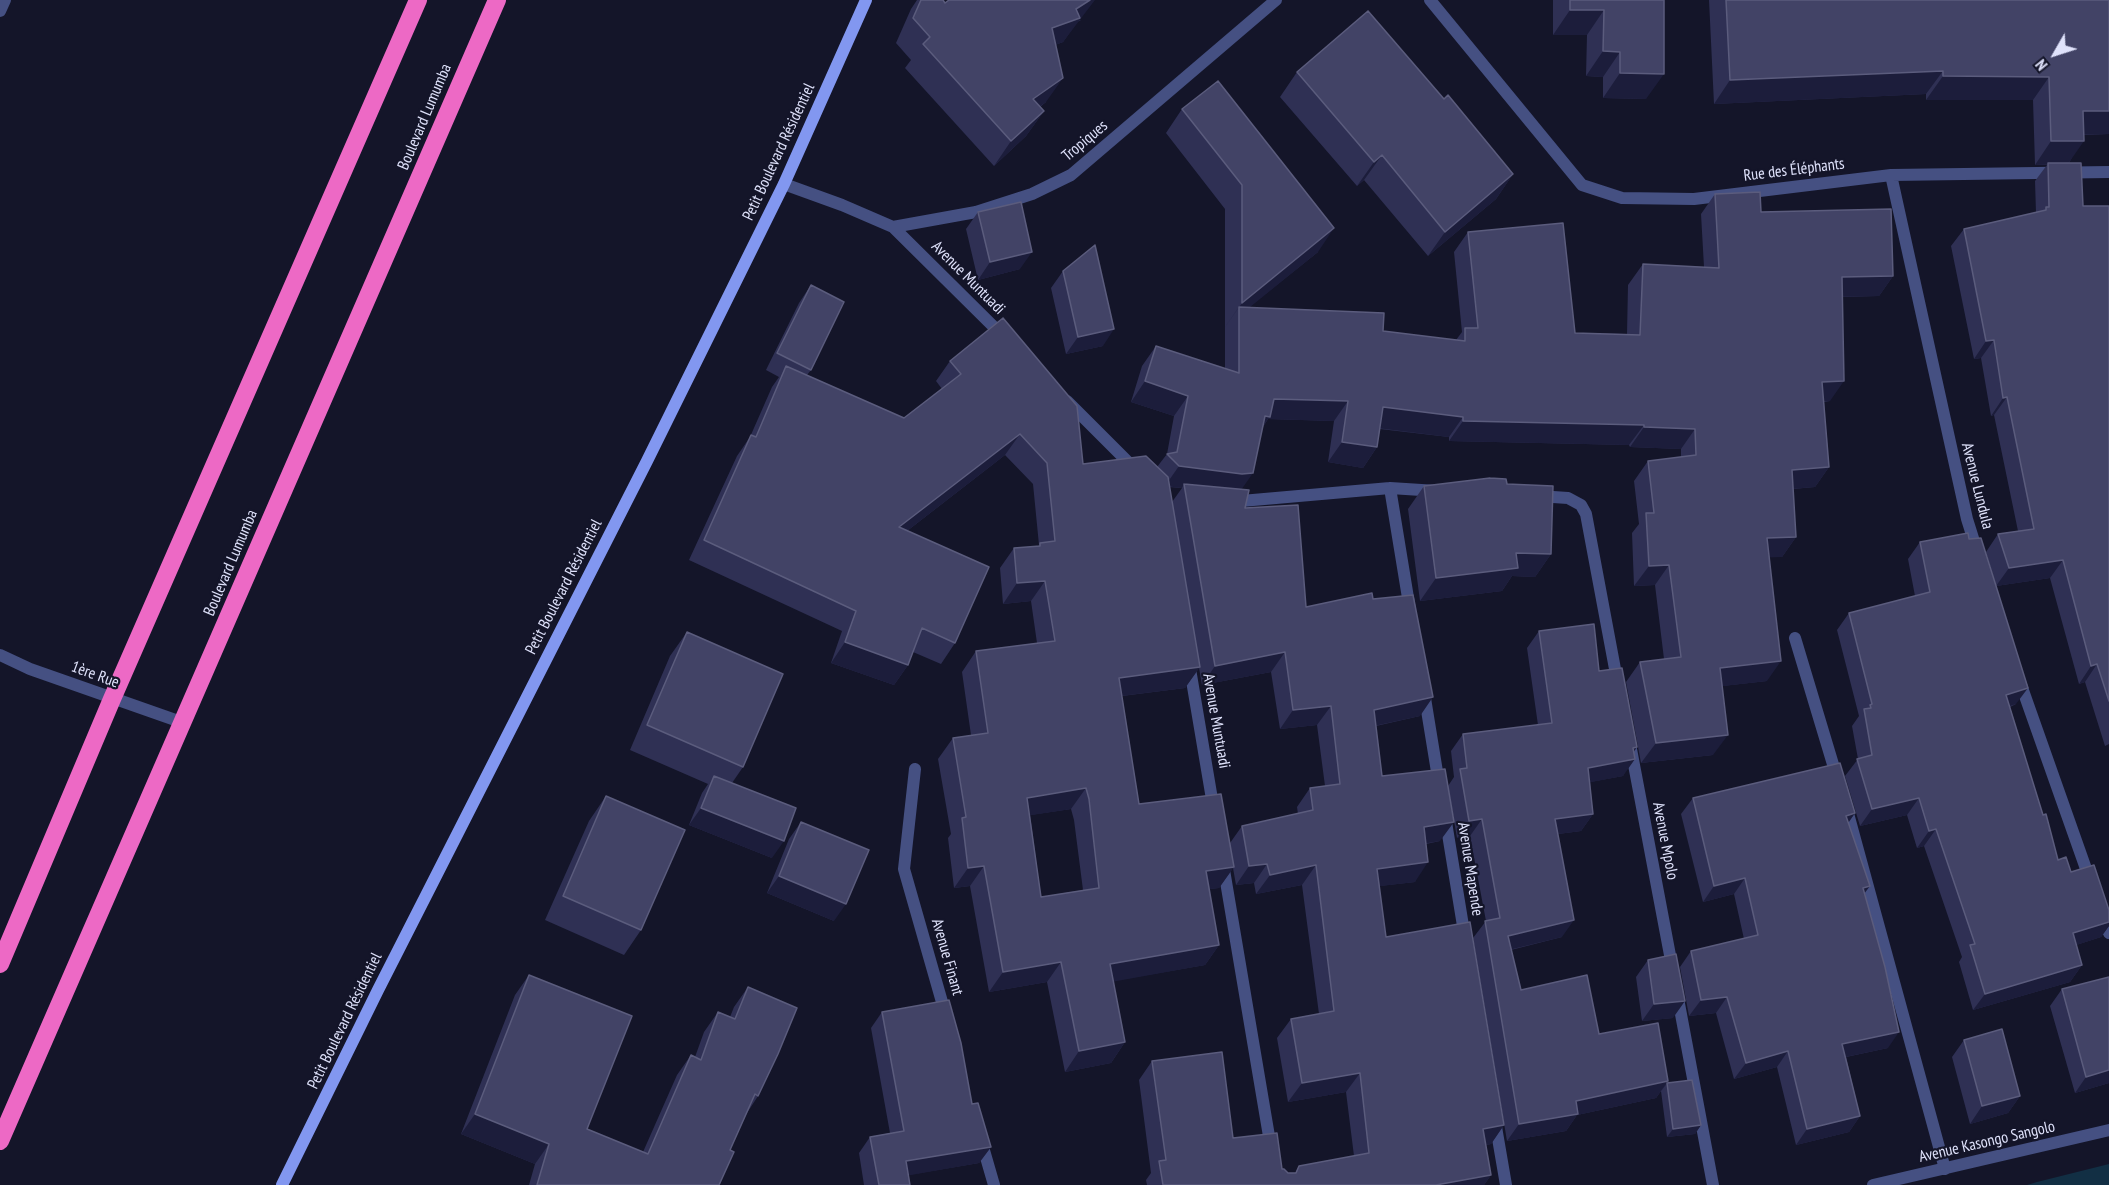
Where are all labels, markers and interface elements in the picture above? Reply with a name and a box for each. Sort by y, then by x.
north arrow [2025,24,2085,84]
text: N [2031,56,2052,75]
street label: Boulevard Lumumba [394,61,456,173]
street label: Petit Boulevard Résidentiel [739,80,819,224]
street label: Tropiques [1058,116,1112,166]
street label: Rue des Éléphants [1743,154,1845,186]
street label: Avenue Muntuadi [927,237,1009,319]
street label: Avenue Lundula [1957,441,1997,531]
street label: Boulevard Lumumba [200,507,262,619]
street label: Petit Boulevard Résidentiel [522,516,606,658]
street label: 1ère Rue [68,658,122,692]
street label: Avenue Muntuadi [1198,672,1234,770]
street label: Avenue Mpolo [1648,801,1682,881]
street label: Avenue Mapende [1453,821,1487,917]
street label: Avenue Finant [927,916,967,998]
street label: Petit Boulevard Résidentiel [304,950,386,1092]
street label: Avenue Kasongo Sangolo [1917,1117,2057,1167]

